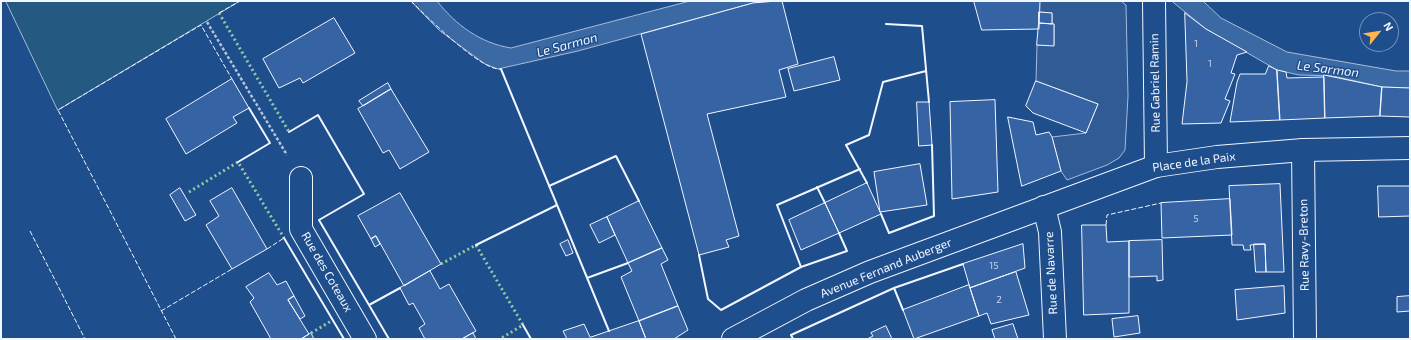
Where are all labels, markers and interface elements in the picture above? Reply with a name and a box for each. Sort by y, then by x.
north arrow [1359,12,1399,52]
text: N [1381,20,1397,33]
water label: Le Sarmon [535,29,599,61]
street label: Rue Gabriel Ramin [1147,33,1163,133]
house number: 1 [1194,38,1198,50]
water label: Le Sarmon [1296,57,1360,81]
house number: 1 [1208,58,1212,70]
street label: Place de la Paix [1151,149,1237,175]
street label: Rue Ravy-Breton [1296,199,1312,291]
house number: 5 [1193,213,1199,225]
street label: Rue des Coteaux [298,229,356,315]
street label: Rue de Navarre [1042,231,1060,315]
street label: Avenue Fernand Auberger [818,235,954,301]
house number: 15 [989,260,999,272]
house number: 2 [996,294,1002,306]

